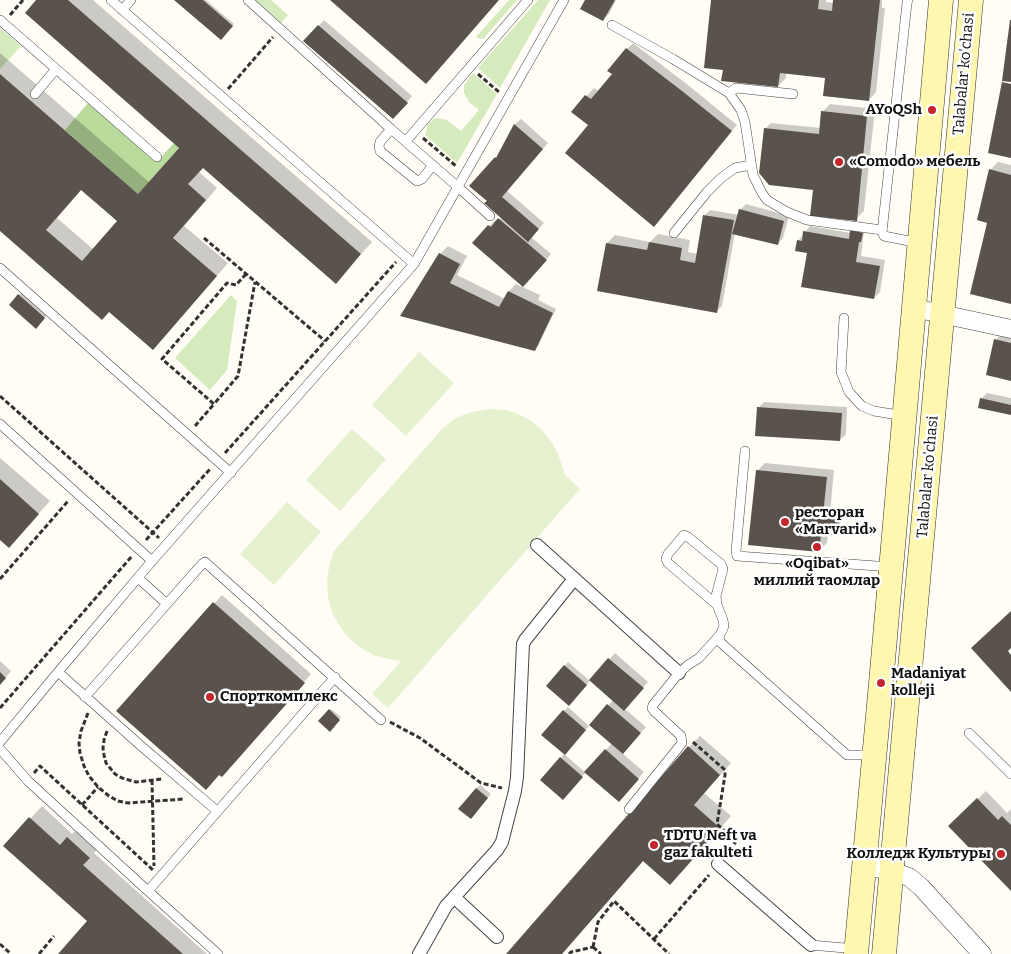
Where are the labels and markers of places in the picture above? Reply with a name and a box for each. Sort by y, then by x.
place label: AYoQSh [865,101,922,119]
marker: AYoQSh [926,104,938,116]
place label: «Comodo» мебель [849,153,980,171]
marker: «Comodo» мебель [833,156,845,168]
place label: ресторан «Marvarid» [795,504,877,539]
marker: ресторан «Marvarid» [779,516,791,528]
marker: «Oqibat» миллий таомлар [811,541,823,553]
place label: «Oqibat» миллий таомлар [754,555,880,590]
place label: Madaniyat kolleji [891,665,966,700]
marker: Madaniyat kolleji [875,677,887,689]
place label: Спорткомплекс [220,688,338,706]
marker: Спорткомплекс [204,691,216,703]
place label: TDTU Neft va gaz fakulteti [664,827,757,862]
marker: TDTU Neft va gaz fakulteti [648,839,660,851]
place label: Колледж Культуры [847,845,991,863]
marker: Колледж Культуры [995,848,1007,860]

